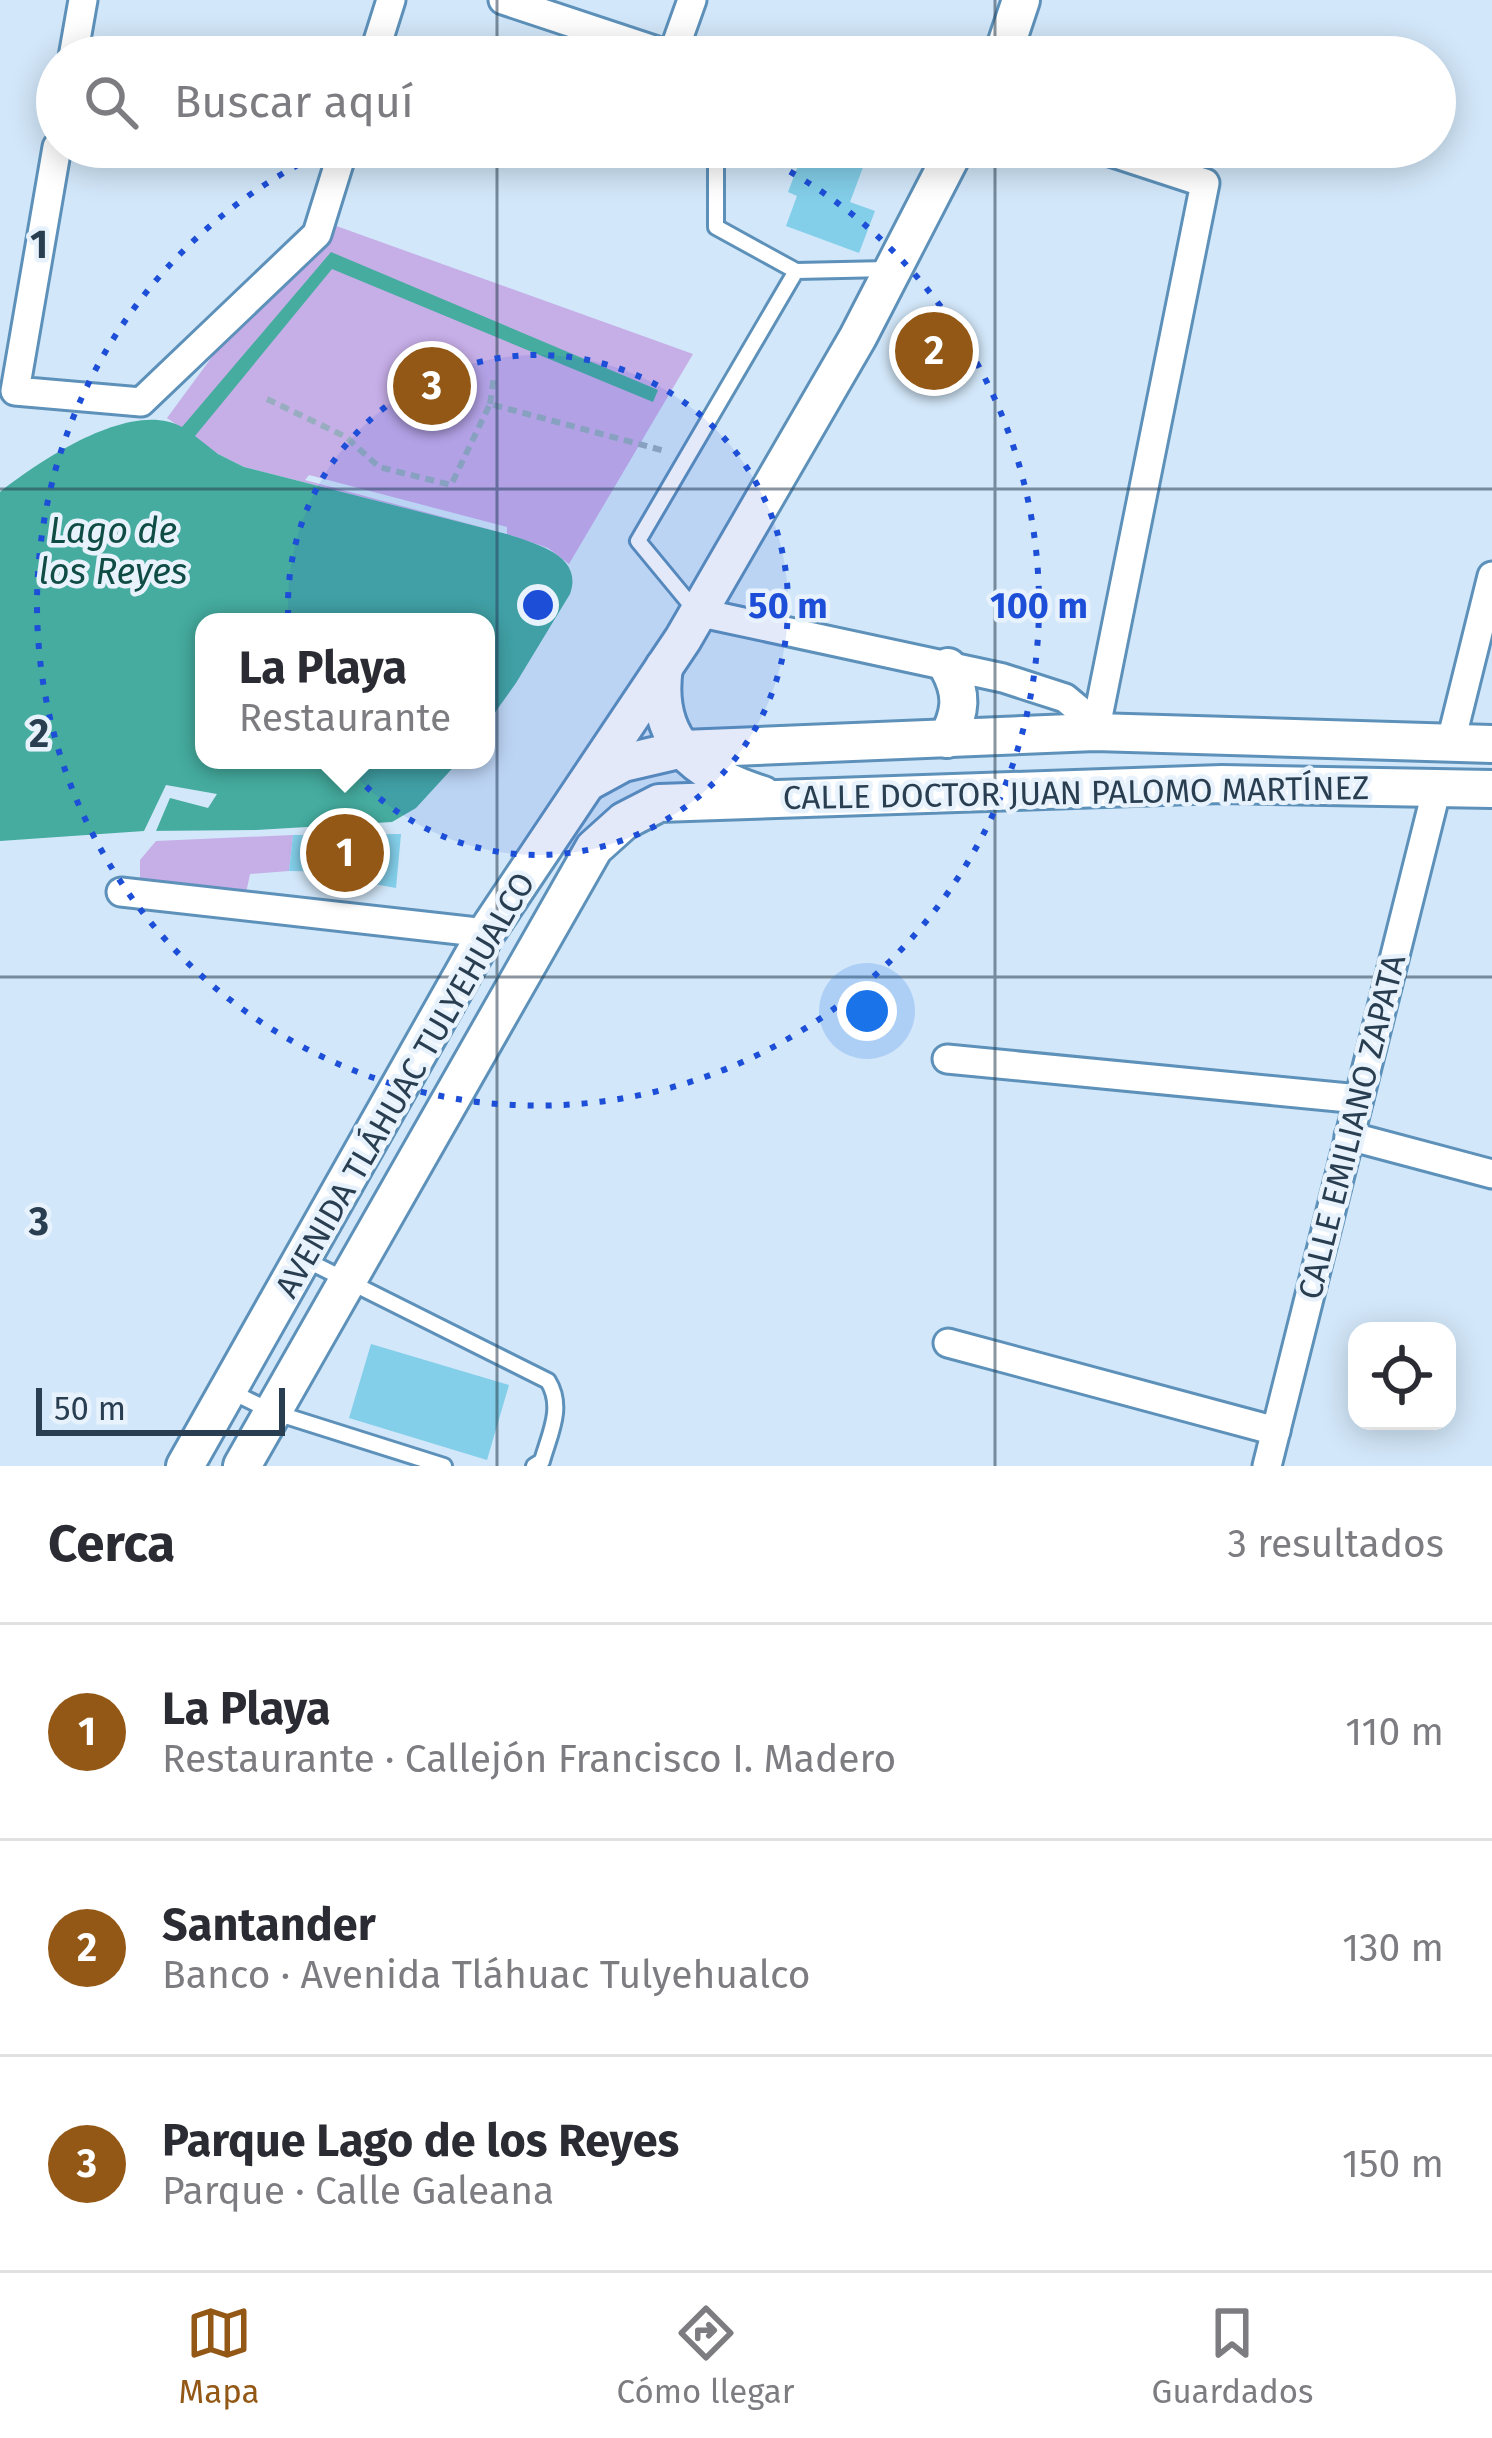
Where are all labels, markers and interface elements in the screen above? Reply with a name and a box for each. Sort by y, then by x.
search box [36,36,1456,168]
icon: search [78,69,144,135]
text: Buscar aquí [174,75,414,129]
text: 1 [30,222,48,268]
pin: 2 [895,306,973,396]
pin: 3 [393,341,471,431]
water label: Lago de los Reyes [39,509,187,594]
centre of rings [517,584,559,626]
text: 50 m [748,584,828,628]
text: 100 m [990,584,1088,628]
popup [195,613,495,769]
text: La Playa [239,641,407,695]
text: Restaurante [239,695,451,741]
text: 2 [29,711,49,757]
street label: CALLE DOCTOR JUAN PALOMO MARTÍNEZ [782,768,1370,818]
pin: 1 [306,808,384,898]
street label: AVENIDA TLÁHUAC TULYEHUALCO [267,865,543,1305]
street label: CALLE EMILIANO ZAPATA [1290,950,1414,1303]
your location [837,981,897,1041]
text: 3 [28,1199,49,1245]
map controls [1348,1322,1456,1430]
button: locate [1348,1322,1456,1430]
scale bar [36,1382,285,1435]
text: 50 m [54,1389,126,1429]
text: Cerca [48,1513,175,1575]
text: 3 resultados [1227,1521,1444,1567]
text: La Playa [162,1682,331,1736]
text: 1 [78,1709,96,1755]
text: 110 m [1345,1709,1444,1755]
text: Restaurante · Callejón Francisco I. Madero [162,1736,896,1782]
text: Santander [162,1898,376,1952]
text: 2 [77,1925,97,1971]
text: 130 m [1342,1925,1444,1971]
text: Banco · Avenida Tláhuac Tulyehualco [162,1952,811,1998]
text: Parque Lago de los Reyes [162,2114,679,2168]
text: 3 [77,2141,97,2187]
text: 150 m [1342,2141,1444,2187]
text: Parque · Calle Galeana [162,2168,554,2214]
tab: Mapa [179,2300,259,2412]
tab: Cómo llegar [617,2300,794,2412]
tab: Guardados [1152,2300,1313,2412]

